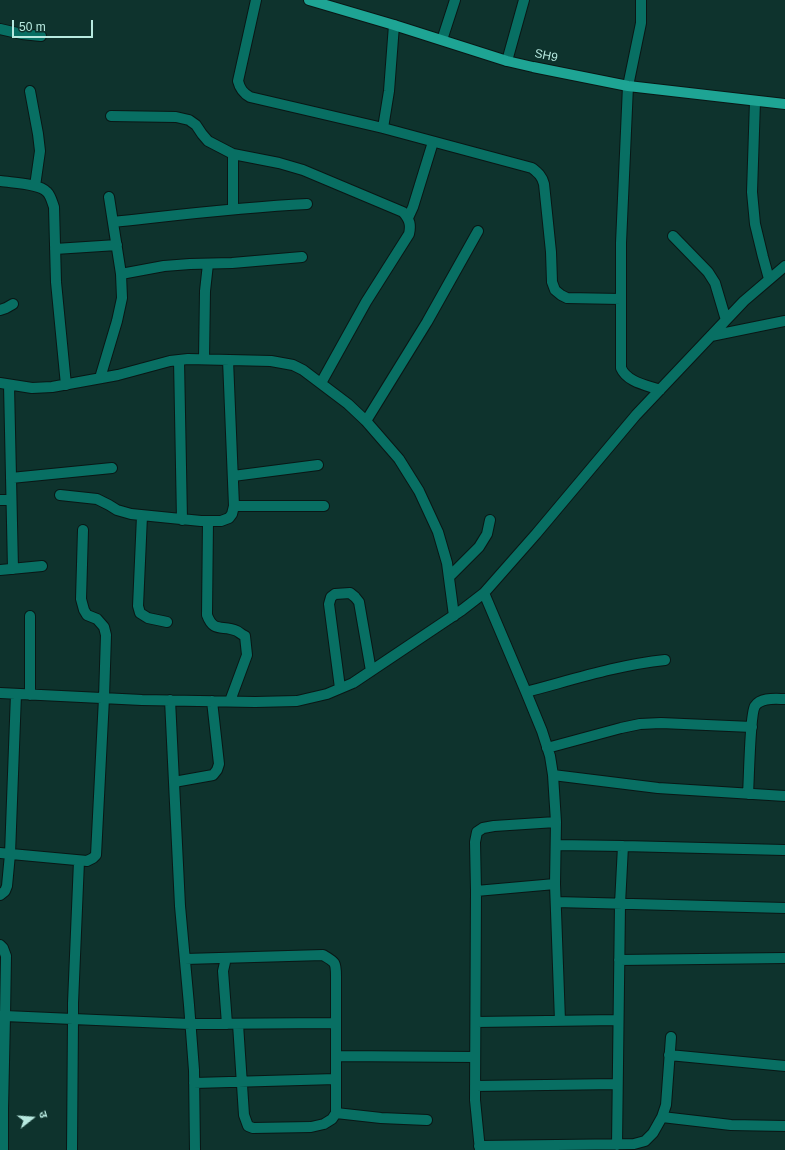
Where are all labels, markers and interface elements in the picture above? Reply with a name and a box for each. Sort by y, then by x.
scale bar [14,12,95,38]
text: 50 m [19,20,46,34]
street label: SH9 [533,47,559,65]
north arrow [12,1098,52,1138]
text: उ [37,1110,50,1119]

